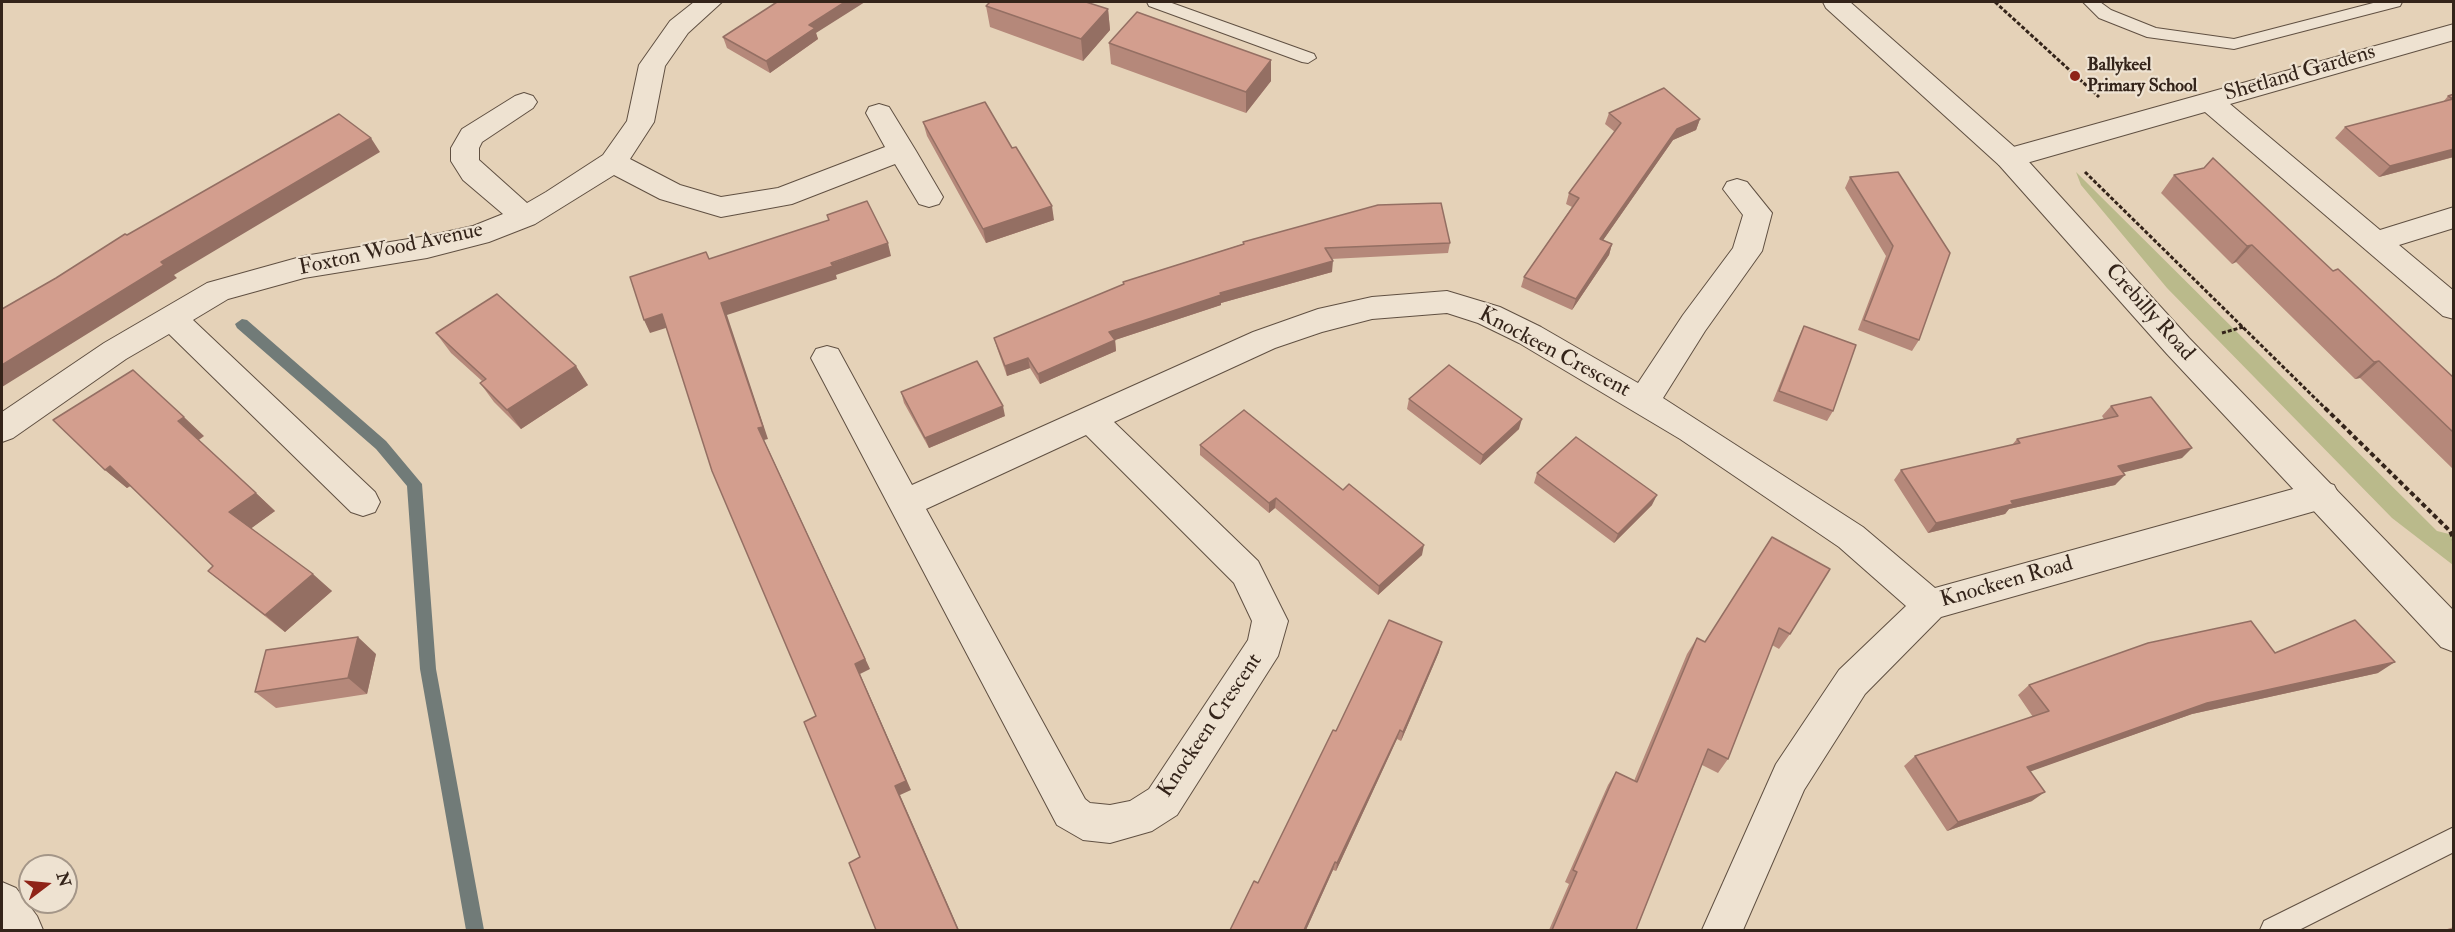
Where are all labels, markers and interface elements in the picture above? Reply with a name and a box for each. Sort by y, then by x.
street label: Shetland Gardens [2221,40,2379,108]
place label: Ballykeel Primary School [2087,55,2197,98]
marker: Ballykeel Primary School [2068,69,2082,83]
street label: Foxton Wood Avenue [296,218,486,282]
street label: Crebilly Road [2099,259,2199,367]
street label: Knockeen Crescent [1474,302,1634,404]
street label: Knockeen Road [1938,551,2076,615]
street label: Knockeen Crescent [1153,649,1269,803]
north arrow [18,854,78,914]
text: N [52,870,75,889]

